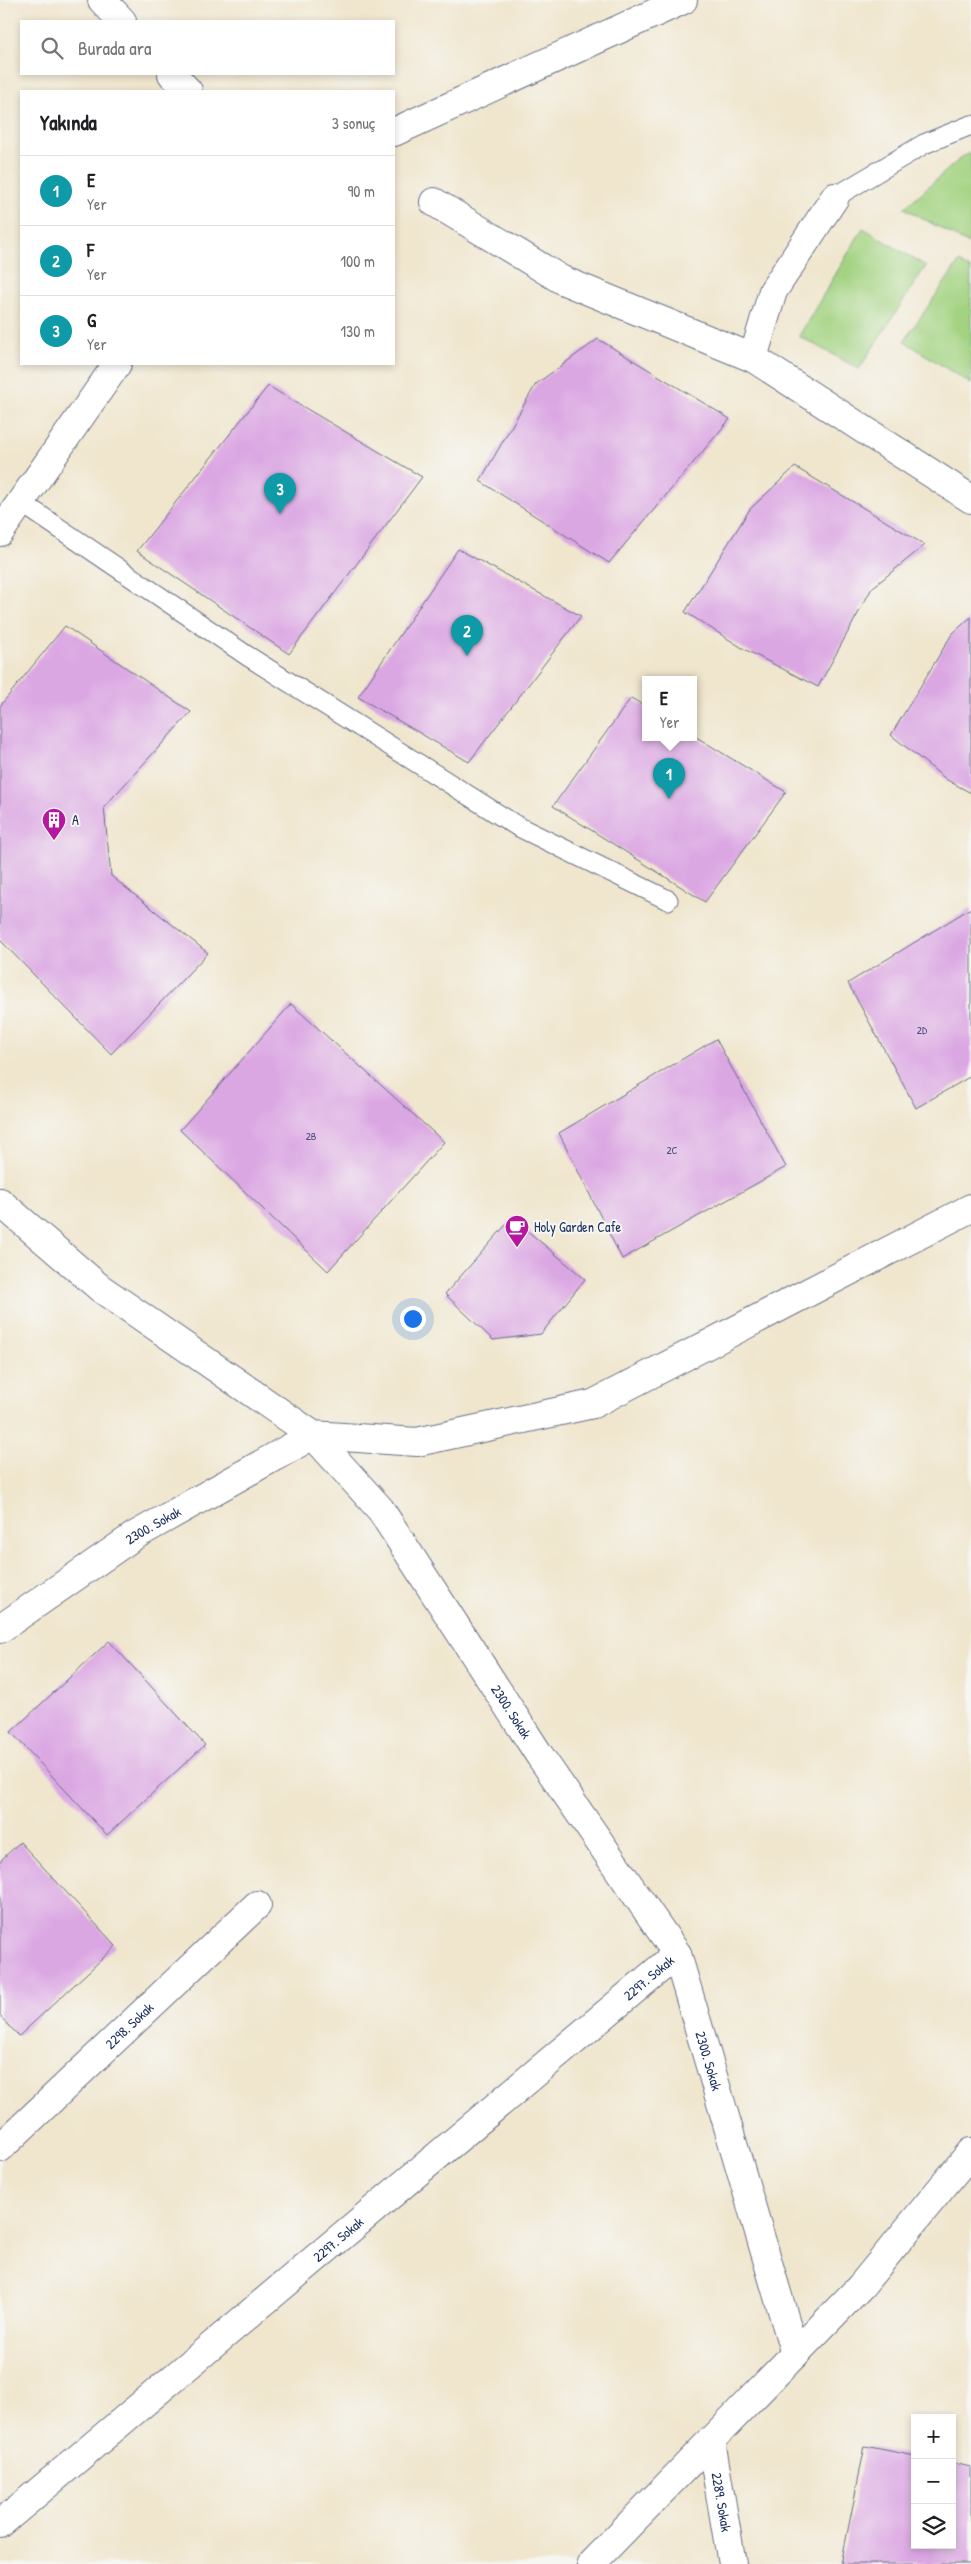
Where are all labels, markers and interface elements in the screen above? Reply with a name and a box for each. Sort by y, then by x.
search box [20,20,395,75]
icon: search [38,34,66,62]
text: Burada ara [78,35,151,61]
text: Yakında [40,108,97,137]
text: 3 sonuç [332,112,375,134]
text: E [87,167,95,193]
text: 1 [53,180,59,202]
text: 90 m [347,180,375,202]
text: Yer [87,193,107,215]
text: F [87,237,94,263]
text: 2 [52,250,60,272]
text: 100 m [340,250,375,272]
text: Yer [87,263,107,285]
text: G [87,307,96,333]
text: 3 [52,320,60,342]
text: 130 m [340,320,375,342]
text: Yer [87,333,107,355]
pin: 3 [264,473,296,514]
pin: 2 [451,615,483,656]
popup [642,676,697,741]
text: E [660,685,668,711]
text: Yer [660,711,679,733]
pin: 1 [653,758,685,799]
building icon: A [41,807,67,841]
place label: A [72,810,79,829]
house number: 2D [917,1023,928,1037]
house number: 2B [306,1129,317,1143]
house number: 2C [666,1143,678,1157]
cafe icon: Holy Garden Cafe [504,1214,530,1248]
place label: Holy Garden Cafe [534,1217,621,1237]
your location [400,1306,426,1332]
street label: 2300. Sokak [121,1501,184,1548]
street label: 2300. Sokak [487,1681,536,1742]
street label: 2297. Sokak [619,1951,678,2004]
street label: 2298. Sokak [101,1998,157,2053]
street label: 2300. Sokak [691,2029,727,2093]
street label: 2297. Sokak [308,2212,367,2266]
map controls [911,2414,956,2549]
button: + [911,2414,956,2459]
button: − [911,2459,956,2504]
street label: 2289. Sokak [708,2471,736,2533]
button: layers [911,2504,956,2549]

